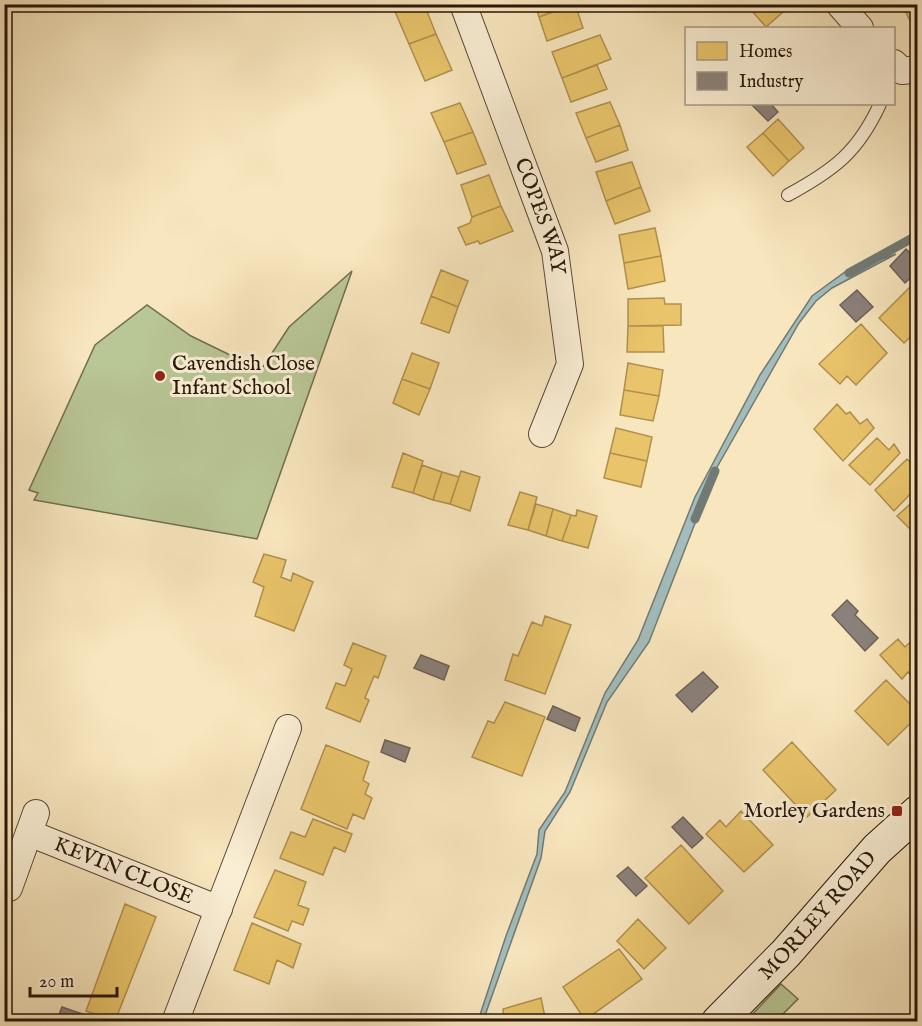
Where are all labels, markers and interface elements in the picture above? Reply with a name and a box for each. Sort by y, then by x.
legend [685,27,895,105]
text: Homes [739,41,792,64]
text: Industry [739,71,803,94]
street label: COPES WAY [508,154,572,277]
place label: Cavendish Close Infant School [172,351,315,402]
marker: Cavendish Close Infant School [153,369,167,383]
place label: Morley Gardens [743,798,885,825]
marker: Morley Gardens [890,804,904,818]
street label: KEVIN CLOSE [50,831,197,911]
street label: MORLEY ROAD [753,845,883,986]
scale bar [30,960,117,998]
text: 20 m [39,971,74,994]

